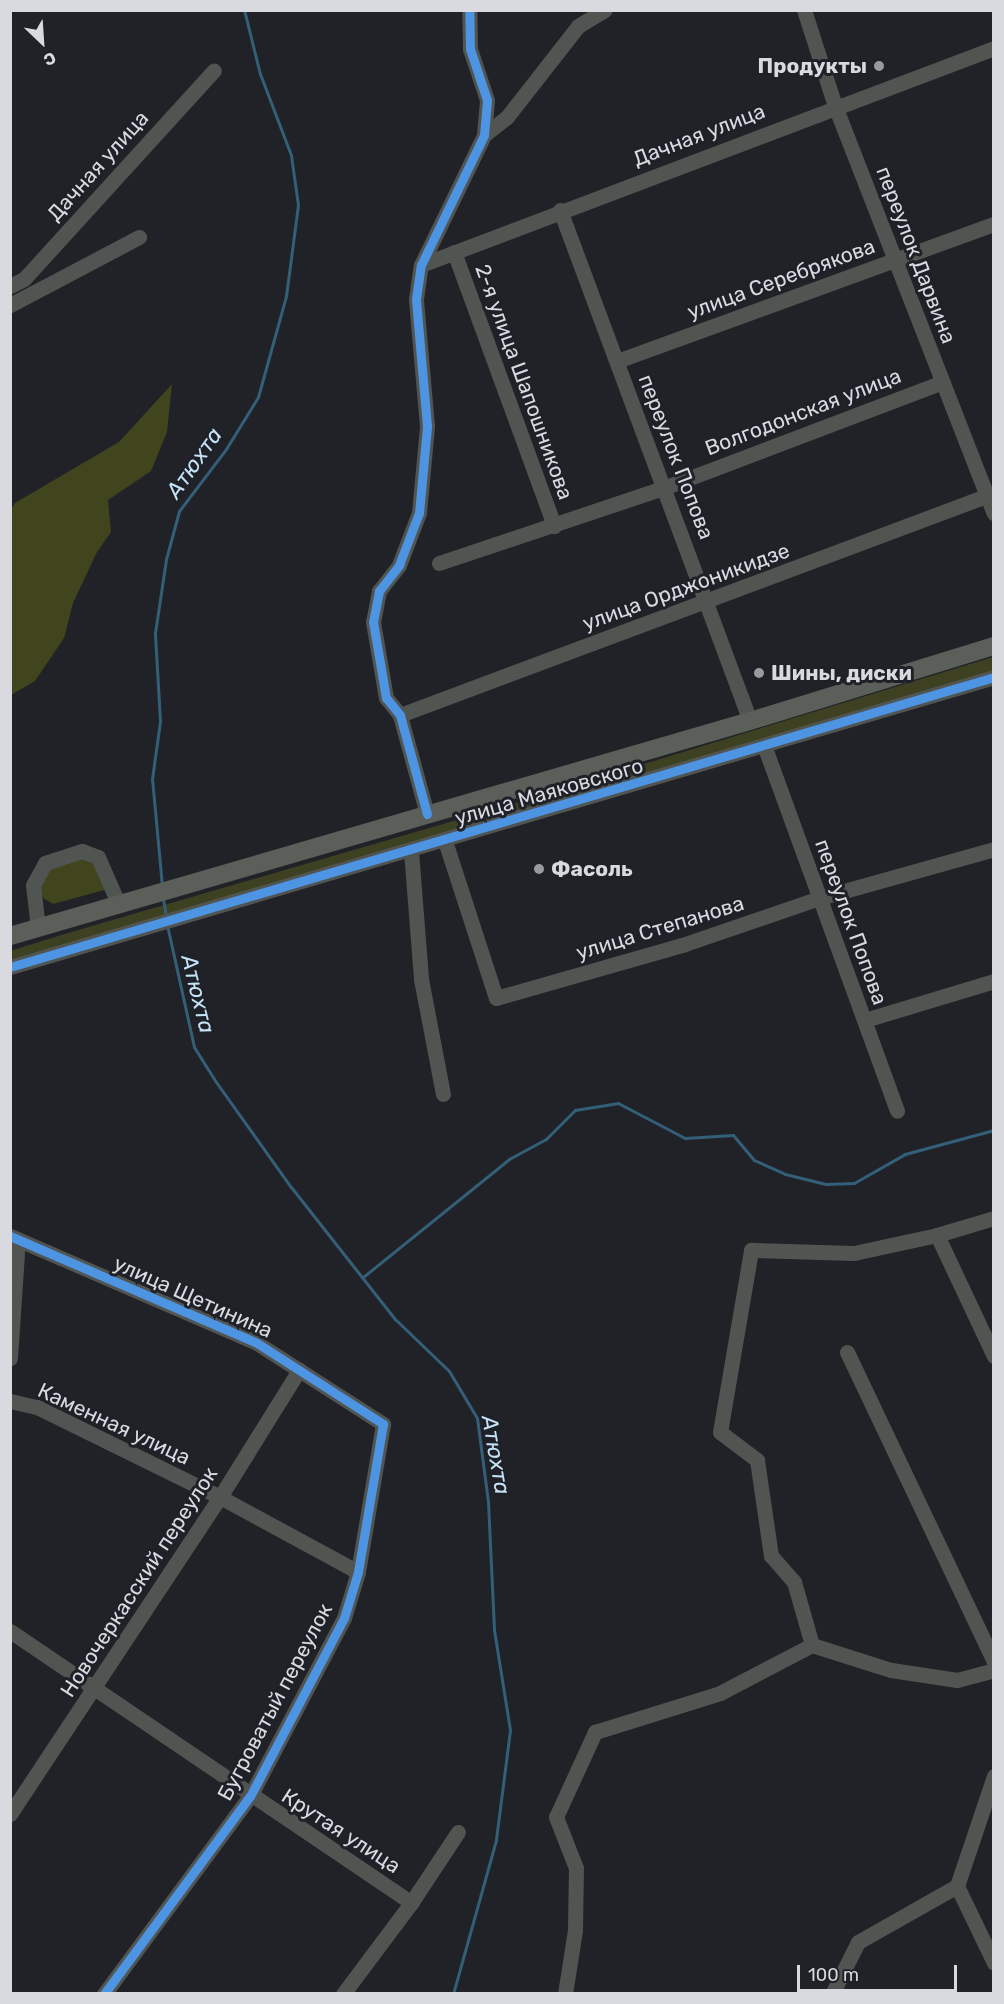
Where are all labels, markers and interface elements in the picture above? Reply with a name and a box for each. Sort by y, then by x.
north arrow [12,12,72,72]
text: С [41,48,59,70]
place label: Продукты [758,53,867,79]
marker: Продукты [872,59,886,73]
street label: Дачная улица [629,98,769,172]
street label: Дачная улица [42,106,154,226]
street label: переулок Дарвина [871,163,961,347]
street label: улица Серебрякова [684,233,878,325]
street label: 2-я улица Шапошникова [470,261,578,503]
street label: Волгодонская улица [701,363,905,461]
street label: переулок Попова [633,371,719,543]
water label: Атюхта [160,423,228,503]
street label: улица Орджоникидзе [579,538,793,636]
place label: Шины, диски [771,660,912,686]
marker: Шины, диски [752,666,766,680]
street label: улица Маяковского [452,753,646,831]
street label: переулок Попова [809,836,893,1008]
place label: Фасоль [551,856,633,882]
marker: Фасоль [532,862,546,876]
street label: улица Степанова [573,890,747,966]
water label: Атюхта [176,952,220,1036]
street label: улица Щетинина [110,1251,276,1343]
street label: Каменная улица [34,1378,194,1470]
water label: Атюхта [476,1413,516,1497]
street label: Новочеркасский переулок [55,1462,223,1702]
street label: Бугроватый переулок [212,1599,338,1805]
street label: Крутая улица [277,1783,405,1879]
scale bar [800,1953,960,1991]
text: 100 m [808,1964,859,1986]

